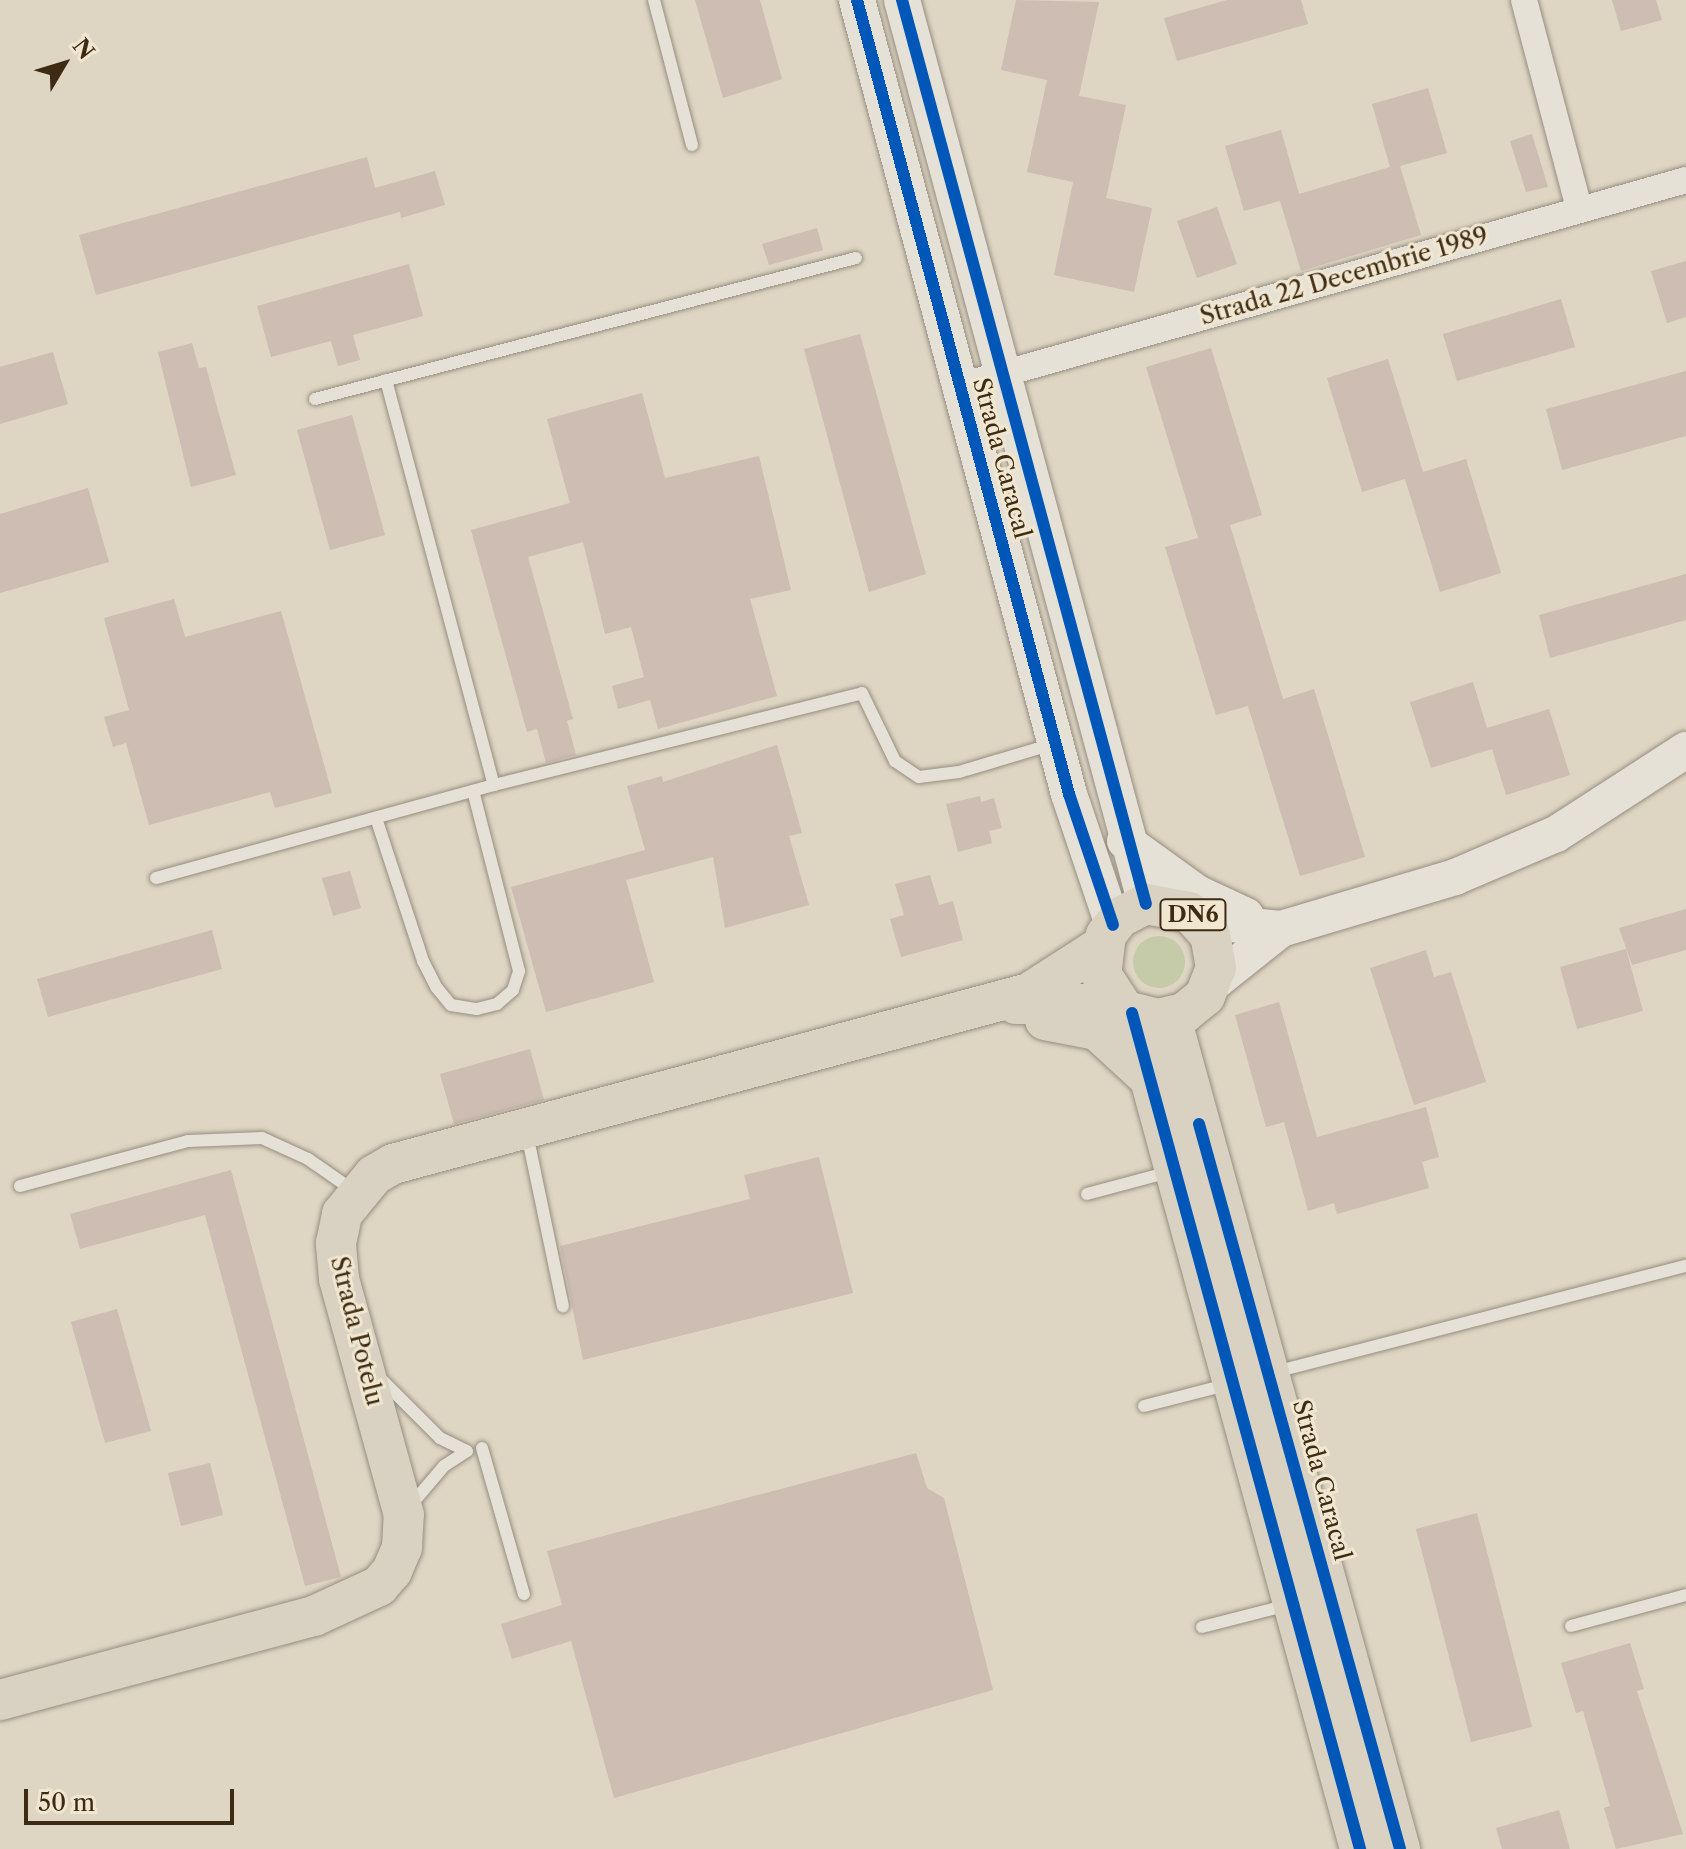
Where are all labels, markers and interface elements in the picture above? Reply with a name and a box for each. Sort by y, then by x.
north arrow [24,24,104,104]
text: N [67,33,100,65]
street label: Strada 22 Decembrie 1989 [1196,221,1492,331]
street label: Strada Caracal [967,374,1037,542]
road number: DN6 [1159,897,1227,933]
street label: Strada Potelu [325,1253,389,1409]
street label: Strada Caracal [1287,1396,1357,1564]
scale bar [28,1773,238,1823]
text: 50 m [38,1788,95,1817]

